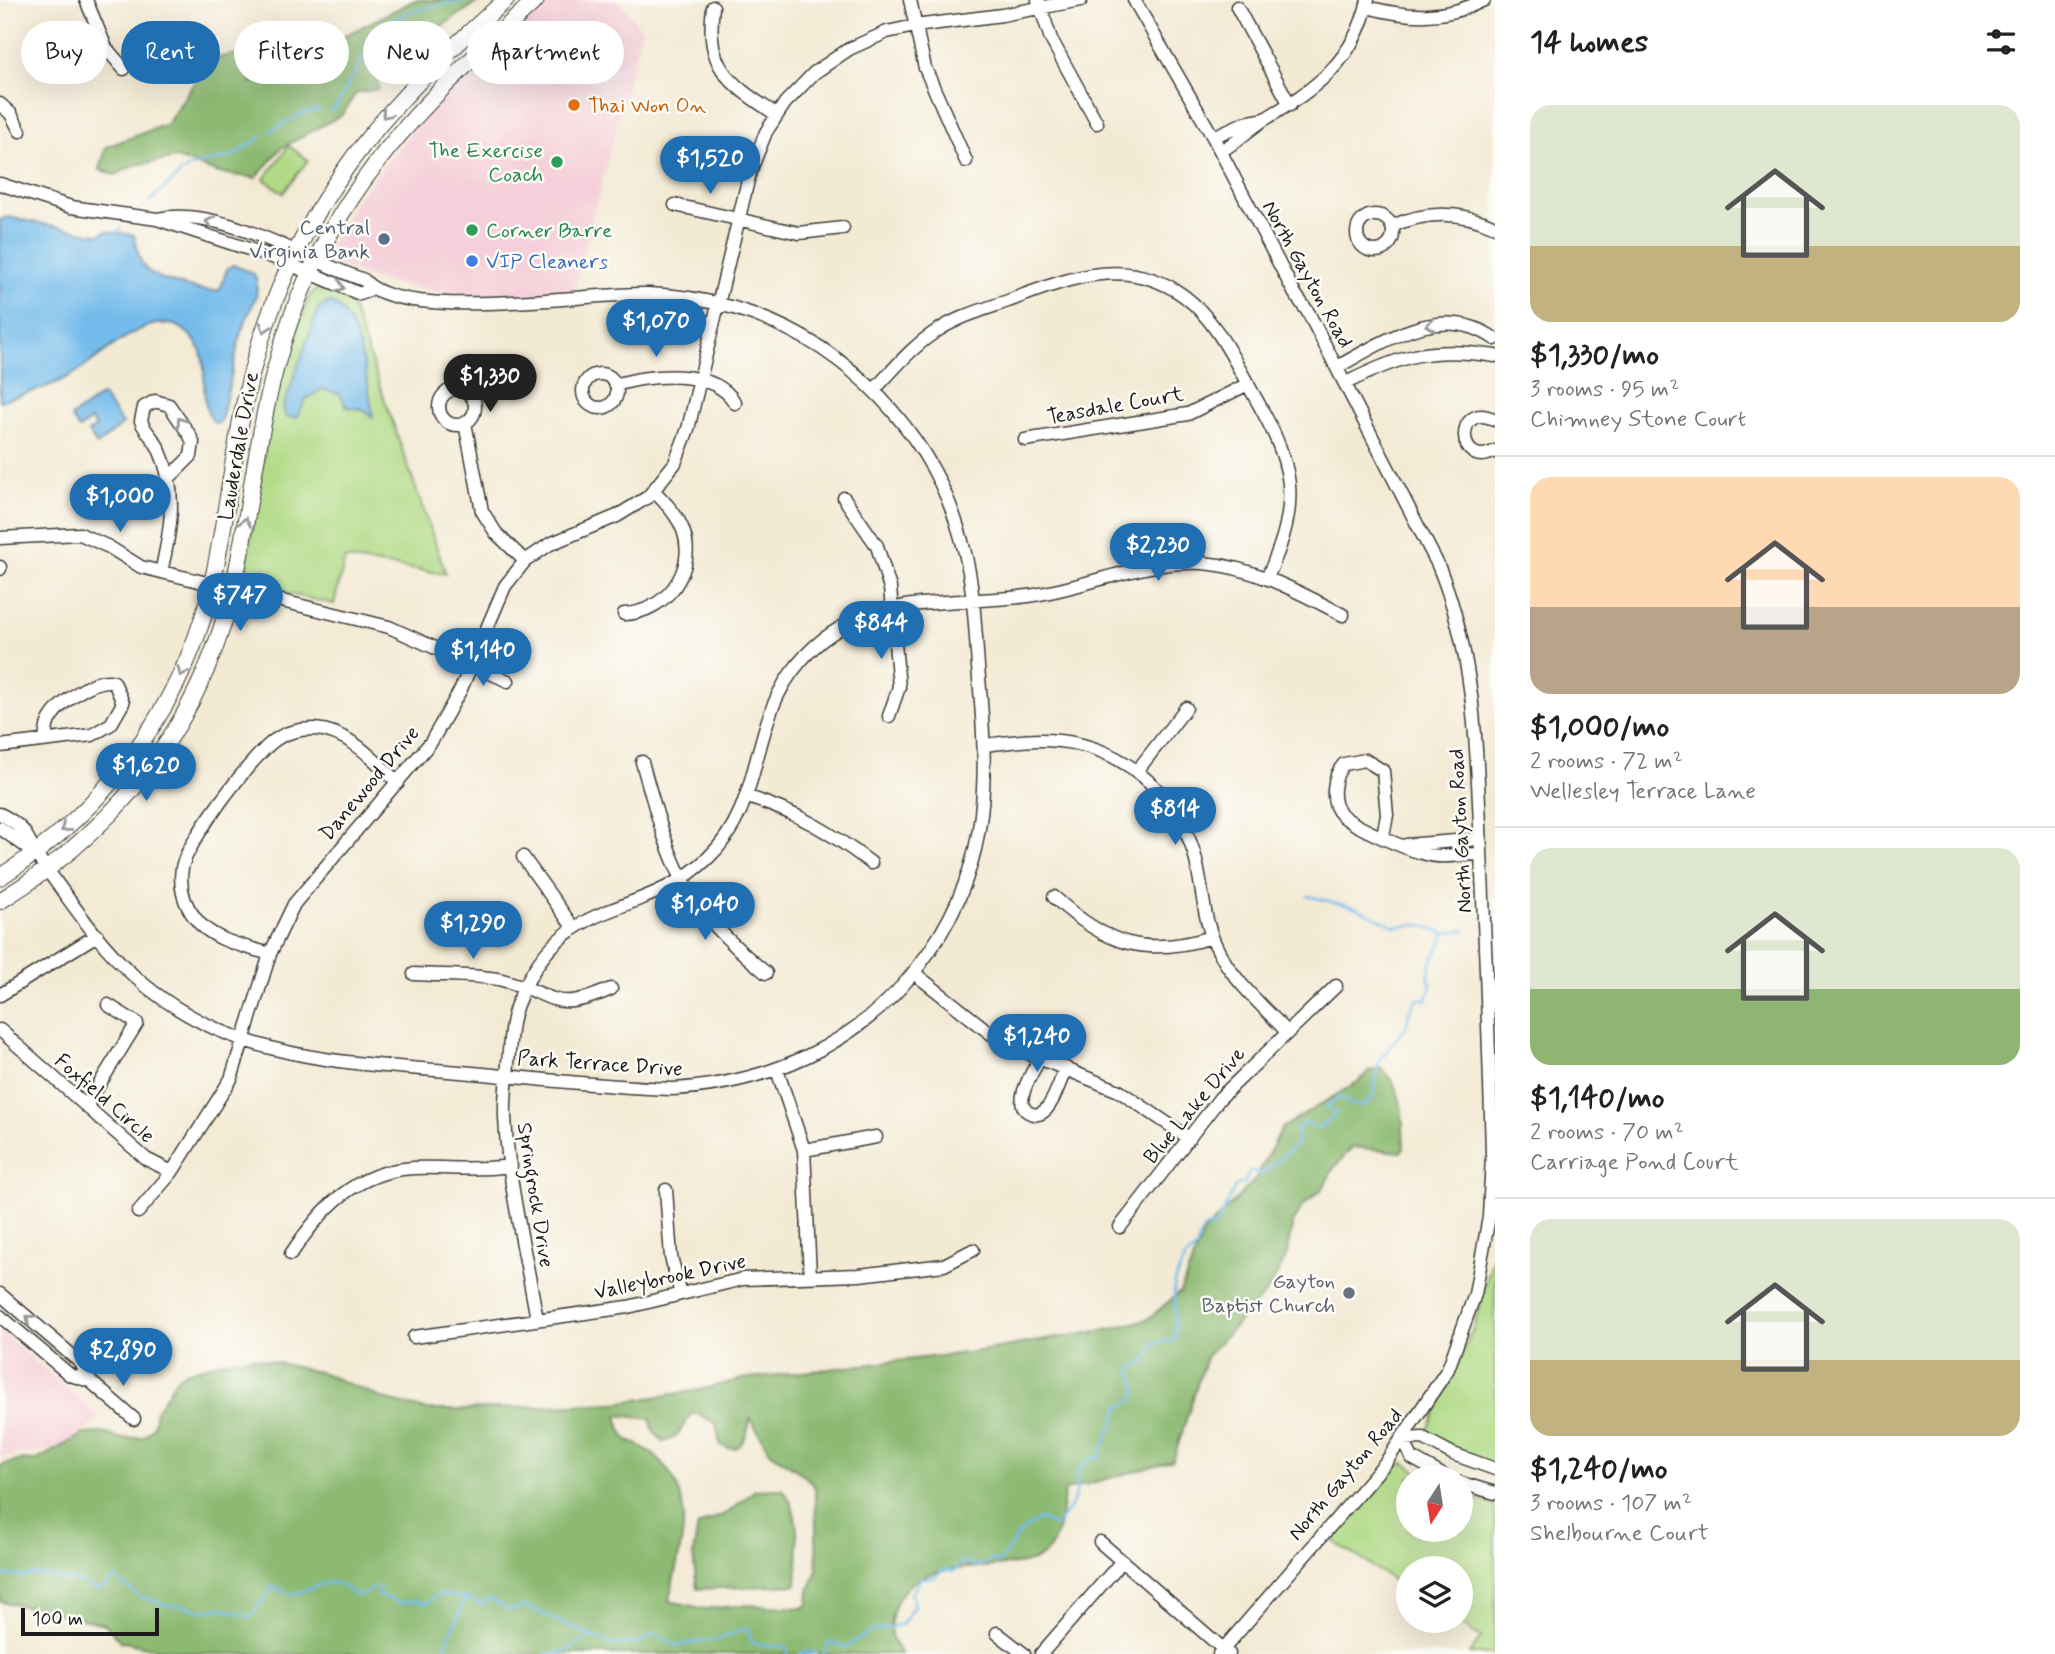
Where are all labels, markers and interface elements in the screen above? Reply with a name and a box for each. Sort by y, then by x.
chip: Buy [21,21,107,84]
chip: Rent [121,21,220,84]
chip: Filters [234,21,349,84]
chip: New [363,21,453,84]
chip: Apartment [467,21,624,84]
text: 14 homes [1530,23,1648,62]
icon: filters [1982,23,2020,61]
place label: Thai Won On [588,92,707,120]
marker: Thai Won On [566,97,582,113]
one-way arrow [382,106,394,119]
pin: $1,520 [653,136,767,196]
place label: The Exercise Coach [428,137,543,189]
text: $1,520 [676,144,744,174]
icon: home [1712,150,1838,276]
marker: The Exercise Coach [549,154,565,170]
street label: North Gayton Road [1255,196,1359,353]
place label: Central Virginia Bank [249,214,370,267]
one-way arrow [204,216,216,231]
place label: Corner Barre [486,217,612,245]
marker: Corner Barre [464,222,480,238]
marker: Central Virginia Bank [376,231,392,247]
place label: VIP Cleaners [486,248,608,276]
marker: VIP Cleaners [464,253,480,269]
one-way arrow [333,279,345,293]
pin: $1,070 [599,300,713,359]
text: $1,070 [622,307,690,337]
one-way arrow [1424,317,1436,332]
one-way arrow [258,322,273,334]
text: $1,330/mo [1530,336,1659,375]
pin: $1,330 [433,354,547,414]
text: $1,330 [460,362,520,392]
street label: Lauderdale Drive [212,370,266,523]
text: 3 rooms · 95 m² [1530,375,1679,405]
street label: Teasdale Court [1045,380,1186,432]
text: Chimney Stone Court [1530,405,1746,435]
one-way arrow [177,417,189,430]
pin: $1,000 [63,475,177,534]
text: $1,000 [86,482,154,512]
one-way arrow [237,516,252,528]
icon: home [1712,522,1838,648]
pin: $2,230 [1101,524,1215,583]
text: $2,230 [1126,531,1190,561]
pin: $747 [199,574,281,633]
text: $747 [213,581,267,611]
pin: $844 [840,602,922,661]
text: $844 [854,609,908,639]
pin: $1,140 [426,628,540,688]
text: $1,140 [450,636,516,666]
one-way arrow [176,665,190,677]
text: $1,000/mo [1530,708,1669,747]
street label: Danewood Drive [313,720,426,847]
pin: $1,620 [89,744,203,803]
text: 2 rooms · 72 m² [1530,747,1683,777]
street label: North Gayton Road [1443,748,1479,914]
text: $1,620 [112,751,180,781]
text: Wellesley Terrace Lane [1530,777,1756,807]
pin: $814 [1134,788,1216,847]
text: $814 [1150,795,1200,825]
one-way arrow [60,820,73,832]
pin: $1,040 [648,883,762,942]
text: $1,040 [671,890,739,920]
icon: home [1712,893,1838,1019]
pin: $1,290 [416,902,530,961]
text: $1,290 [440,909,506,939]
pin: $1,240 [980,1014,1094,1074]
text: $1,240 [1003,1022,1071,1052]
street label: Blue Lake Drive [1137,1041,1252,1170]
street label: Park Terrace Drive [516,1044,684,1084]
street label: Foxfield Circle [48,1048,160,1150]
text: $1,140/mo [1530,1079,1665,1118]
text: 2 rooms · 70 m² [1530,1118,1684,1148]
street label: Springrock Drive [508,1121,560,1270]
text: Carriage Pond Court [1530,1148,1739,1178]
street label: Valleybrook Drive [592,1247,749,1307]
icon: home [1712,1264,1838,1390]
place label: Gayton Baptist Church [1202,1268,1335,1320]
marker: Gayton Baptist Church [1341,1285,1357,1301]
one-way arrow [25,1315,38,1327]
pin: $2,890 [66,1328,180,1388]
text: $2,890 [89,1336,157,1366]
street label: North Gayton Road [1282,1403,1409,1547]
text: $1,240/mo [1530,1450,1668,1489]
north arrow [1396,1465,1474,1542]
map controls [1396,1465,1473,1633]
text: 3 rooms · 107 m² [1530,1489,1692,1519]
text: Shelbourne Court [1530,1519,1709,1549]
button: layers [1396,1556,1473,1633]
scale bar [21,1605,159,1637]
text: 100 m [32,1607,83,1632]

